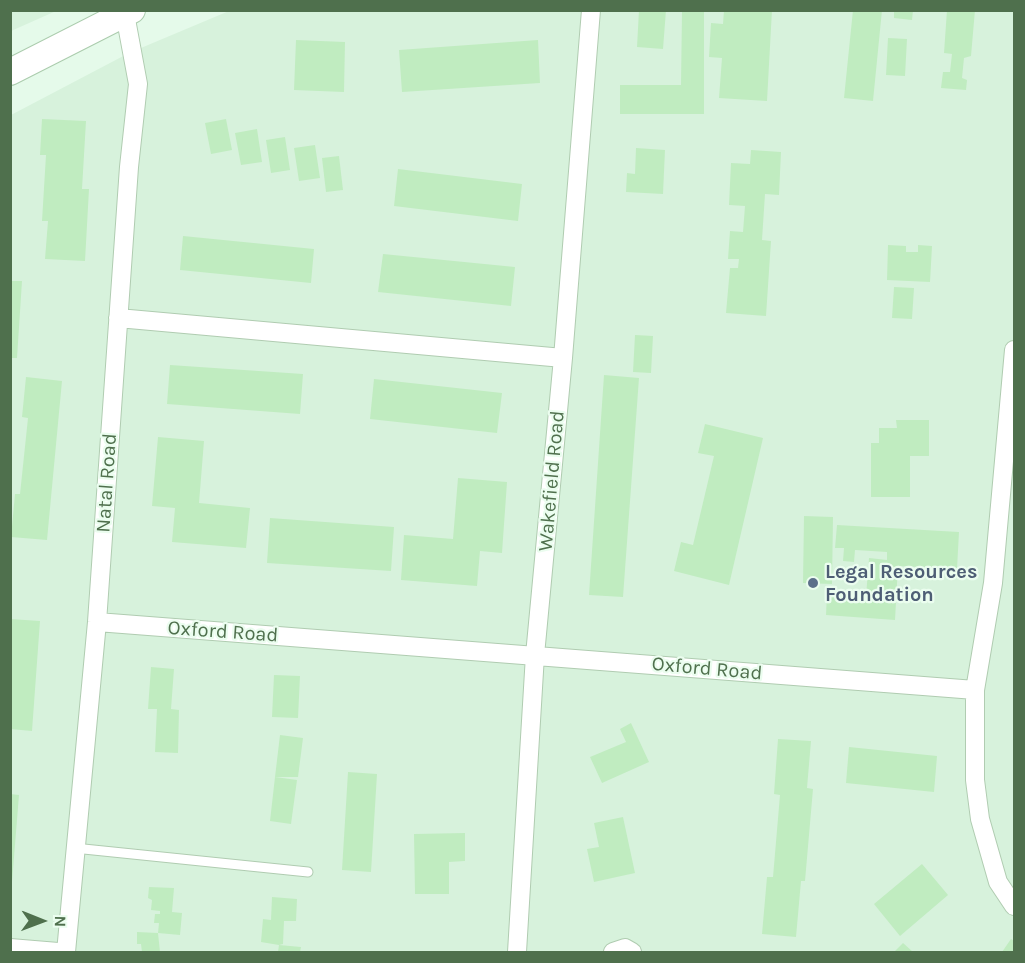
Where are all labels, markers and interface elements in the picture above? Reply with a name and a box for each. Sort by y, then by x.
street label: Wakefield Road [534,410,570,552]
street label: Natal Road [92,432,122,534]
place label: Legal Resources Foundation [825,560,977,607]
marker: Legal Resources Foundation [806,576,820,590]
street label: Oxford Road [167,616,279,648]
street label: Oxford Road [651,652,763,686]
north arrow [12,891,72,951]
text: N [51,915,70,927]

